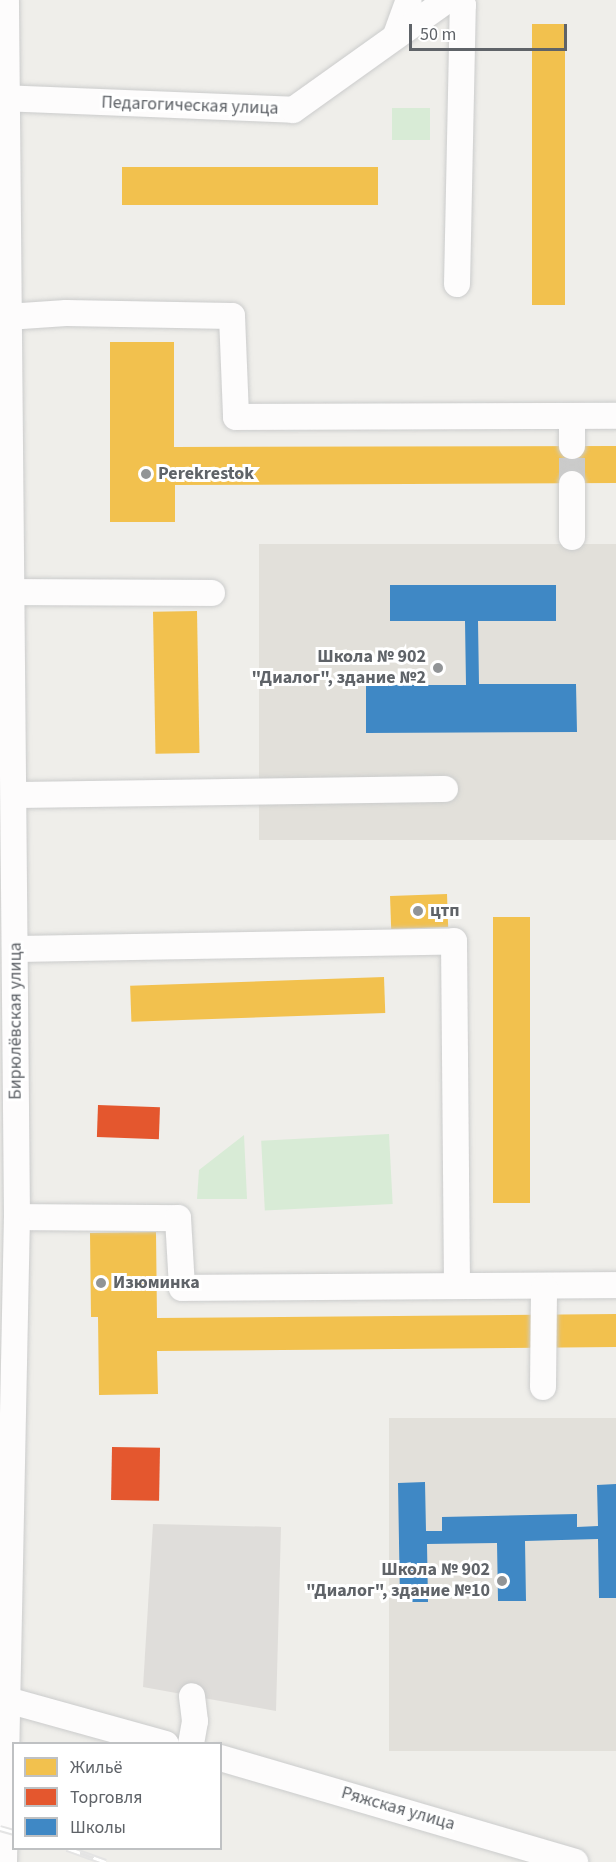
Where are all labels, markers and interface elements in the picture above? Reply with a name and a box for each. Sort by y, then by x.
scale bar [412,12,570,50]
text: 50 m [420,22,456,47]
street label: Педагогическая улица [101,92,279,120]
place label: Perekrestok [158,463,254,485]
marker: Perekrestok [139,467,153,481]
place label: Школа № 902 "Диалог", здание №2 [252,647,426,690]
marker: Школа № 902 "Диалог", здание №2 [431,661,445,675]
place label: цтп [430,900,460,922]
marker: цтп [411,904,425,918]
street label: Бирюлёвская улица [5,942,27,1100]
place label: Изюминка [113,1272,200,1294]
marker: Изюминка [94,1276,108,1290]
place label: Школа № 902 "Диалог", здание №10 [306,1560,490,1602]
marker: Школа № 902 "Диалог", здание №10 [495,1574,509,1588]
legend [12,1742,222,1850]
text: Жильё [70,1755,122,1780]
street label: Ряжская улица [339,1782,457,1836]
text: Торговля [70,1785,143,1810]
text: Школы [70,1815,126,1840]

